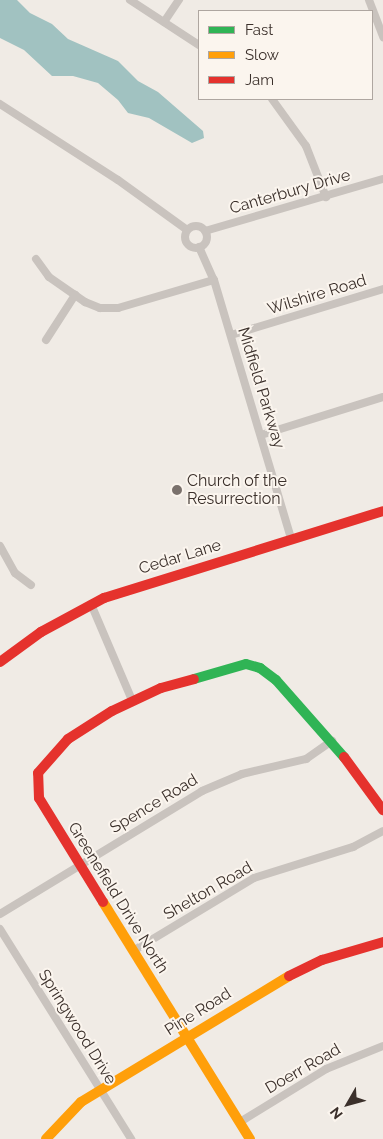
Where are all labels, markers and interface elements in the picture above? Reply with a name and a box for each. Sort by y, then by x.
legend [198,10,373,100]
text: Fast [245,21,273,39]
text: Slow [245,46,279,64]
text: Jam [245,71,274,89]
street label: Canterbury Drive [227,166,353,218]
street label: Wilshire Road [265,271,369,319]
street label: Midfield Parkway [233,325,289,451]
place label: Church of the Resurrection [187,471,287,509]
marker: Church of the Resurrection [171,484,183,496]
street label: Cedar Lane [136,535,224,579]
street label: Spence Road [107,770,201,838]
street label: Greenefield Drive North [64,819,172,977]
street label: Shelton Road [160,858,256,924]
street label: Springwood Drive [34,966,120,1088]
street label: Pine Road [161,984,235,1040]
street label: Doerr Road [262,1040,344,1098]
north arrow [323,1079,373,1129]
text: N [327,1104,346,1122]

